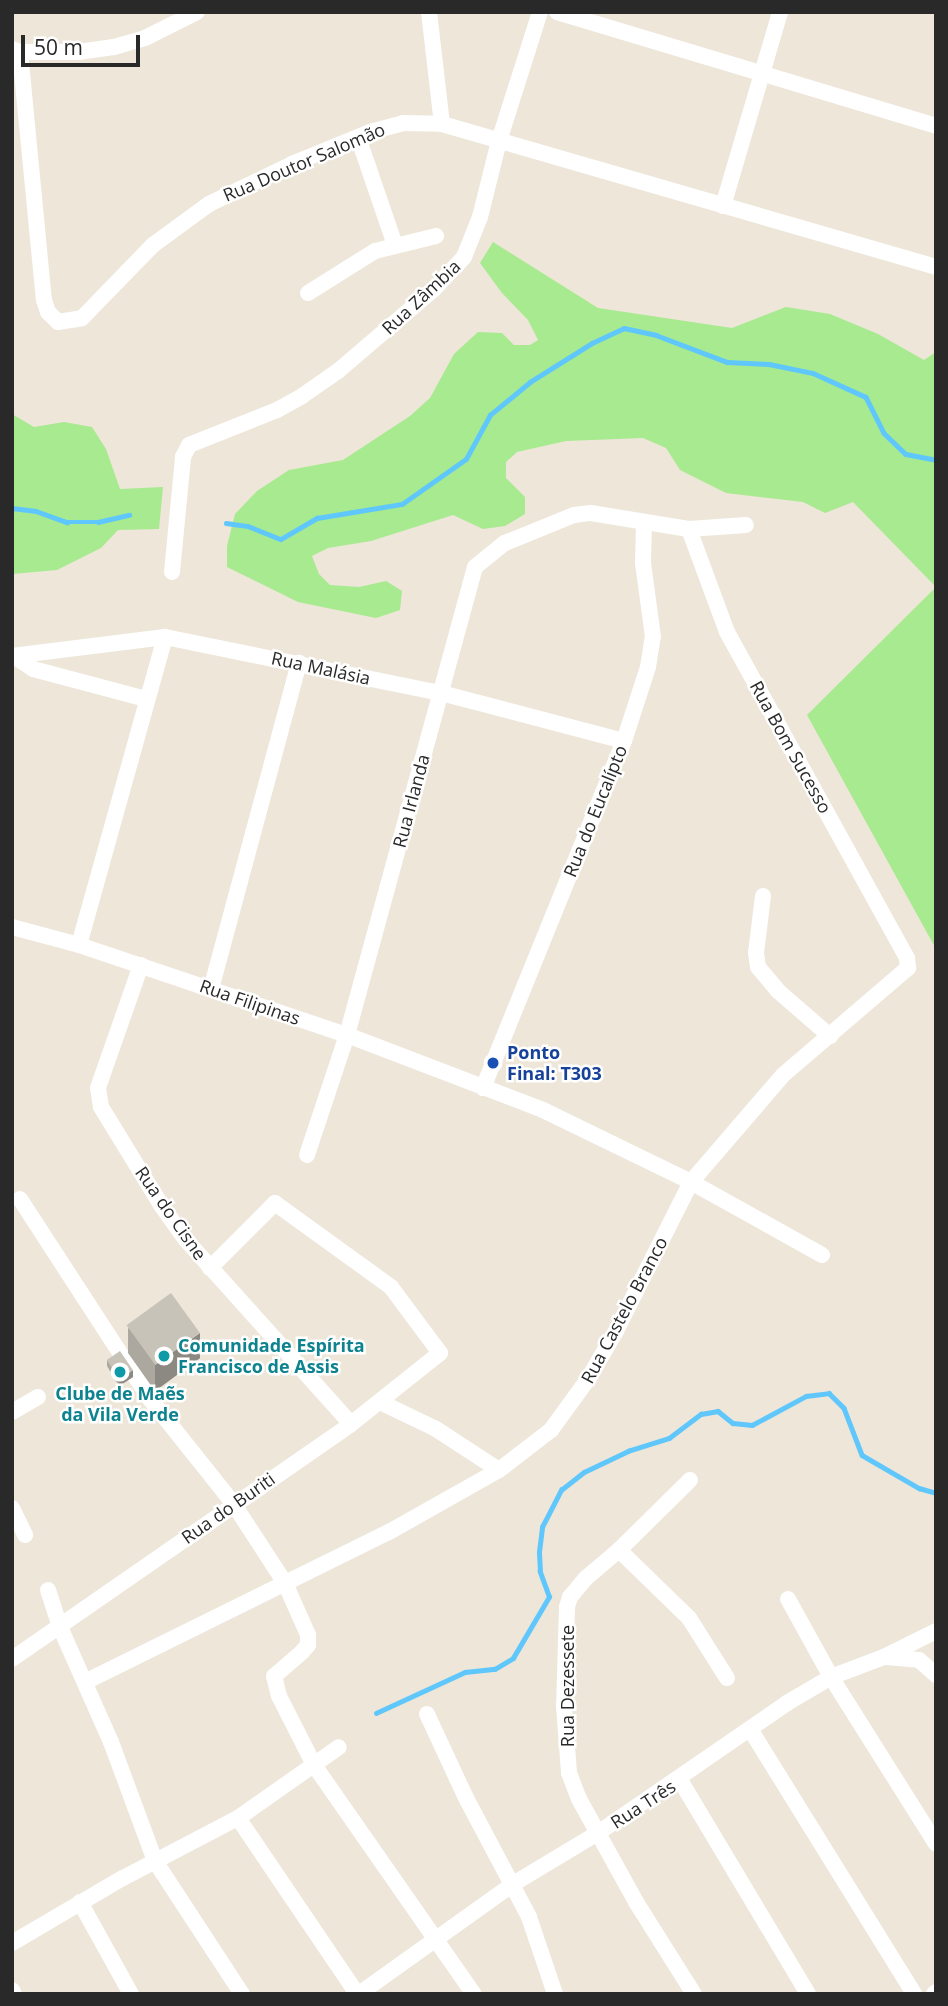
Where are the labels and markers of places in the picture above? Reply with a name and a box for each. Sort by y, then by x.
place label: Ponto Final: T303 [507,1042,602,1084]
marker: Ponto Final: T303 [485,1055,501,1071]
place label: Comunidade Espírita Francisco de Assis [178,1335,365,1378]
marker: Comunidade Espírita Francisco de Assis [156,1348,172,1364]
marker: Clube de Maẽs da Vila Verde [112,1364,128,1380]
place label: Clube de Maẽs da Vila Verde [55,1383,185,1426]

